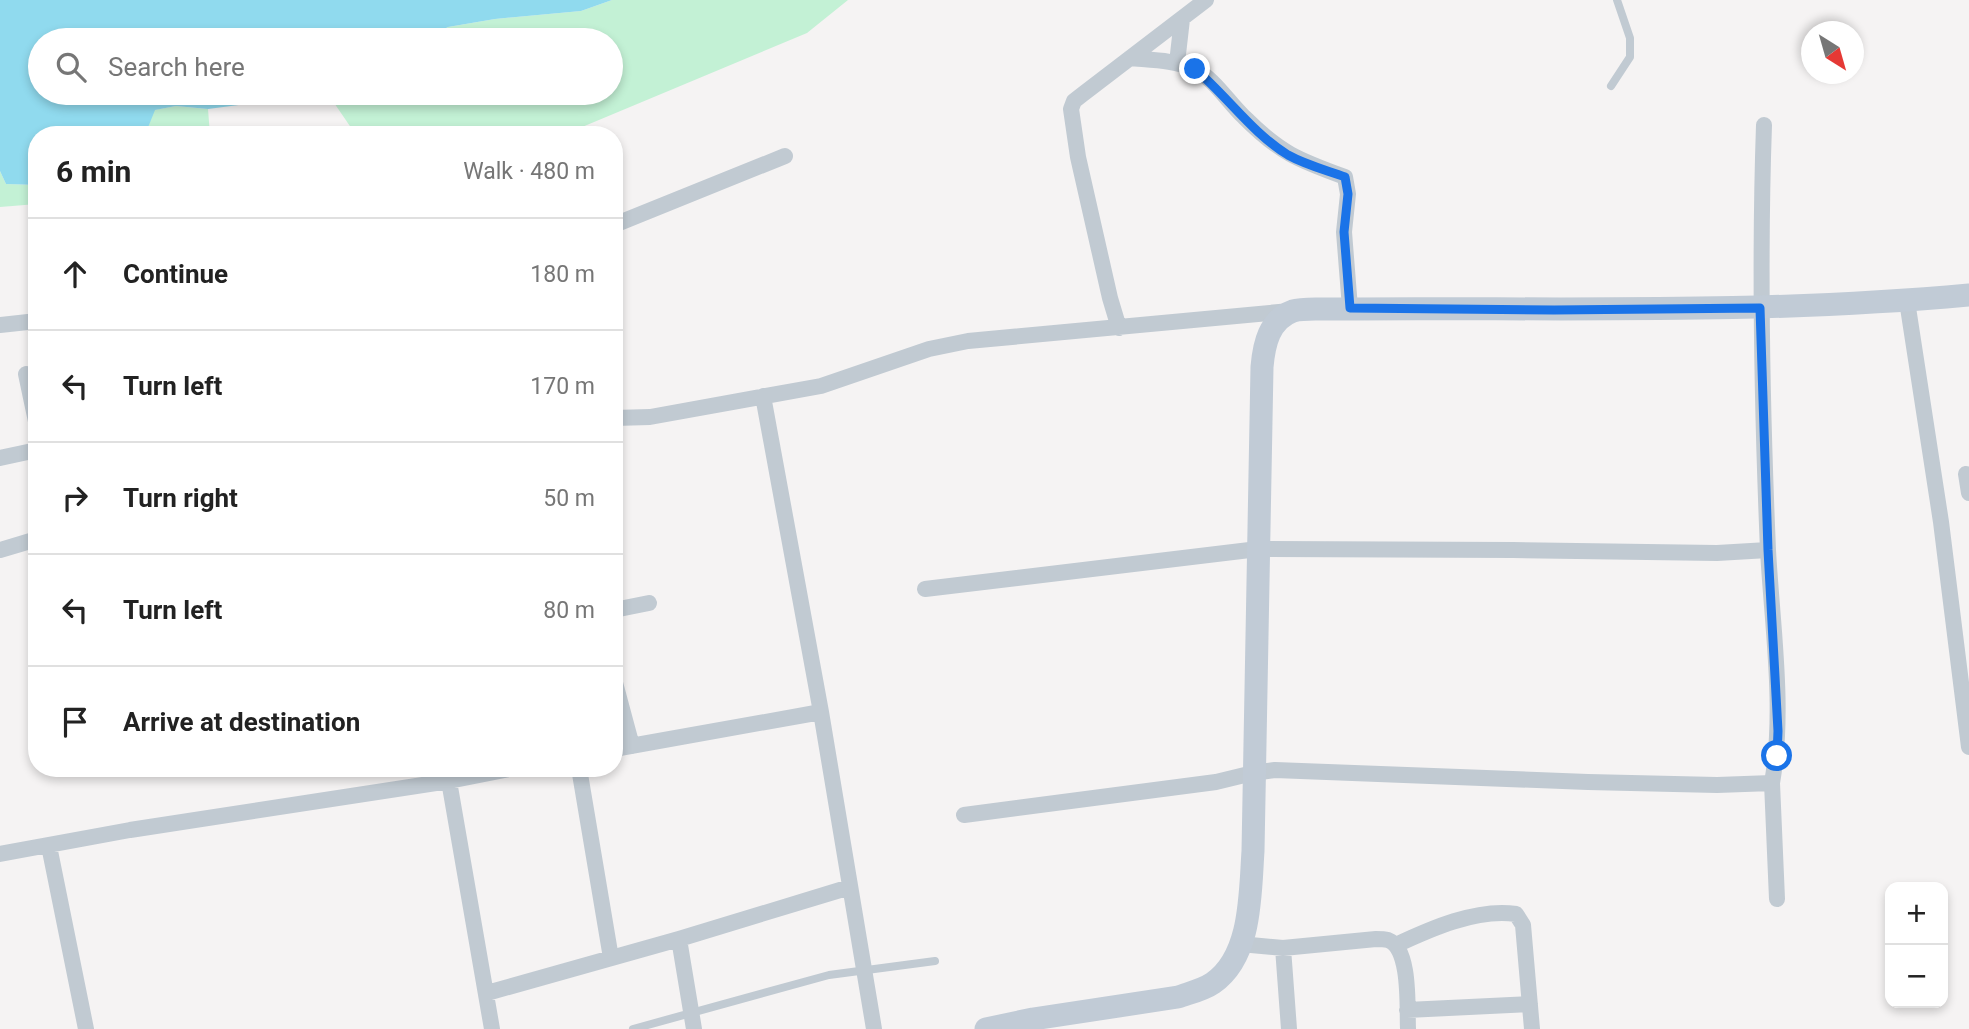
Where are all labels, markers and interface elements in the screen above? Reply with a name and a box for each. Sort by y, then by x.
north arrow [1801,21,1864,84]
search box [28,28,623,105]
icon: search [52,48,90,86]
text: Search here [108,52,245,82]
route end [1179,53,1210,84]
text: 6 min [56,154,131,189]
text: Walk · 480 m [463,158,595,185]
icon: ahead [56,255,94,293]
text: Continue [123,259,228,289]
text: 180 m [530,261,595,288]
icon: left [56,367,94,405]
text: Turn left [123,371,222,401]
text: 170 m [530,373,595,400]
icon: right [56,479,94,517]
text: Turn right [123,483,238,513]
text: 50 m [543,485,595,512]
icon: left [56,591,94,629]
text: Turn left [123,595,222,625]
text: 80 m [543,597,595,624]
icon: arrive [56,703,94,741]
text: Arrive at destination [123,707,360,737]
route start [1761,740,1792,771]
map controls [1885,882,1948,1008]
button: + [1885,882,1948,945]
button: − [1885,945,1948,1008]

